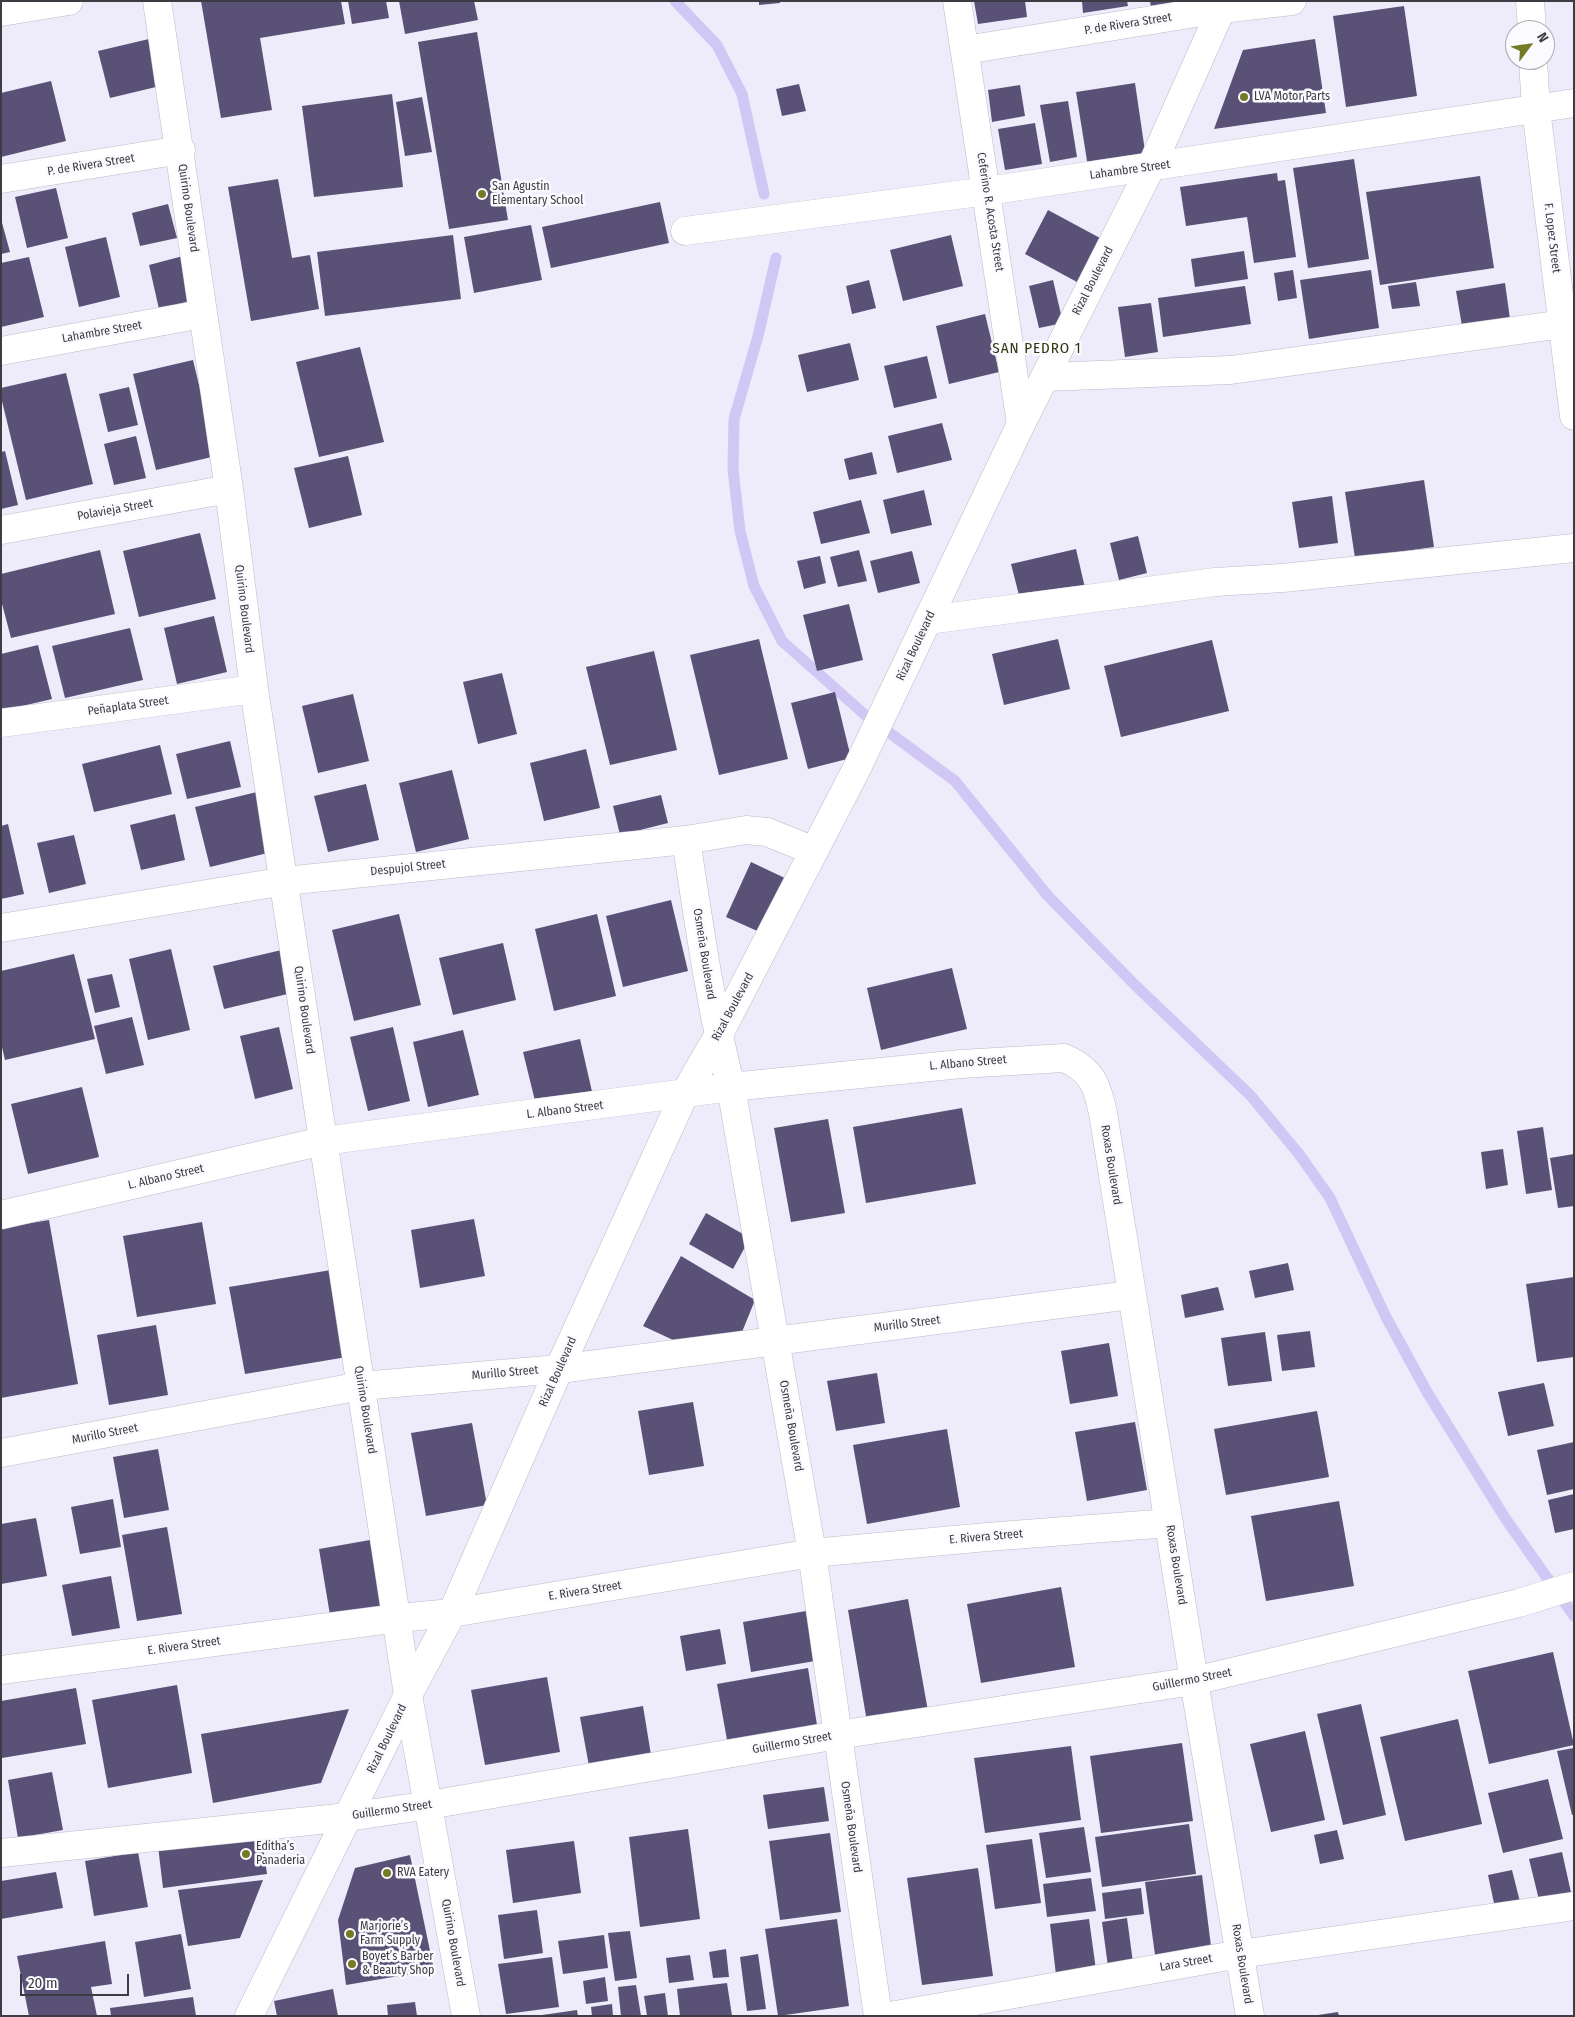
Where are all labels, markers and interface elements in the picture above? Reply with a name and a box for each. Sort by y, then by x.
street label: P. de Rivera Street [1083,10,1173,38]
north arrow [1505,20,1555,70]
text: N [1533,30,1552,45]
place label: LVA Motor Parts [1254,90,1330,104]
marker: LVA Motor Parts [1238,91,1250,103]
street label: P. de Rivera Street [46,151,136,179]
street label: Ceferino R. Acosta Street [973,151,1007,273]
street label: Lahambre Street [1089,157,1171,183]
street label: Quirino Boulevard [175,163,201,253]
place label: San Agustin Elementary School [492,180,583,208]
marker: San Agustin Elementary School [476,188,488,200]
street label: F. Lopez Street [1541,202,1563,274]
street label: Rizal Boulevard [1069,244,1117,318]
street label: Lahambre Street [61,318,143,346]
district label: SAN PEDRO 1 [991,340,1083,358]
street label: Polavieja Street [76,496,154,524]
street label: Quirino Boulevard [231,564,257,654]
street label: Rizal Boulevard [894,609,938,683]
street label: Peñaplata Street [87,693,169,719]
street label: Despujol Street [370,857,446,879]
street label: Osmeña Boulevard [690,907,718,1001]
street label: Quirino Boulevard [291,965,317,1055]
street label: Rizal Boulevard [709,970,757,1044]
street label: L. Albano Street [929,1052,1007,1074]
street label: L. Albano Street [526,1098,604,1122]
street label: Roxas Boulevard [1098,1124,1124,1206]
street label: L. Albano Street [127,1161,205,1193]
street label: Murillo Street [873,1313,941,1335]
street label: Rizal Boulevard [536,1335,580,1409]
street label: Murillo Street [471,1363,539,1383]
street label: Quirino Boulevard [351,1365,379,1455]
street label: Osmeña Boulevard [776,1379,806,1473]
street label: Murillo Street [71,1421,139,1447]
street label: Roxas Boulevard [1163,1524,1189,1606]
street label: E. Rivera Street [949,1527,1023,1547]
street label: E. Rivera Street [547,1578,623,1604]
street label: E. Rivera Street [146,1634,222,1658]
street label: Guillermo Street [1151,1665,1233,1695]
street label: Rizal Boulevard [364,1702,410,1776]
street label: Guillermo Street [751,1729,833,1757]
street label: Osmeña Boulevard [837,1780,865,1874]
street label: Guillermo Street [351,1797,433,1823]
place label: Editha’s Panaderia [256,1840,305,1868]
marker: Editha’s Panaderia [240,1848,252,1860]
place label: RVA Eatery [397,1866,449,1880]
marker: RVA Eatery [381,1867,393,1879]
street label: Quirino Boulevard [438,1898,468,1988]
place label: Marjorie’s Farm Supply [360,1920,420,1948]
street label: Roxas Boulevard [1229,1923,1255,2005]
marker: Marjorie’s Farm Supply [344,1928,356,1940]
place label: Boyet’s Barber & Beauty Shop [362,1950,434,1978]
street label: Lara Street [1159,1951,1213,1975]
marker: Boyet’s Barber & Beauty Shop [346,1958,358,1970]
scale bar [22,1964,131,1996]
text: 20 m [28,1974,58,1992]

